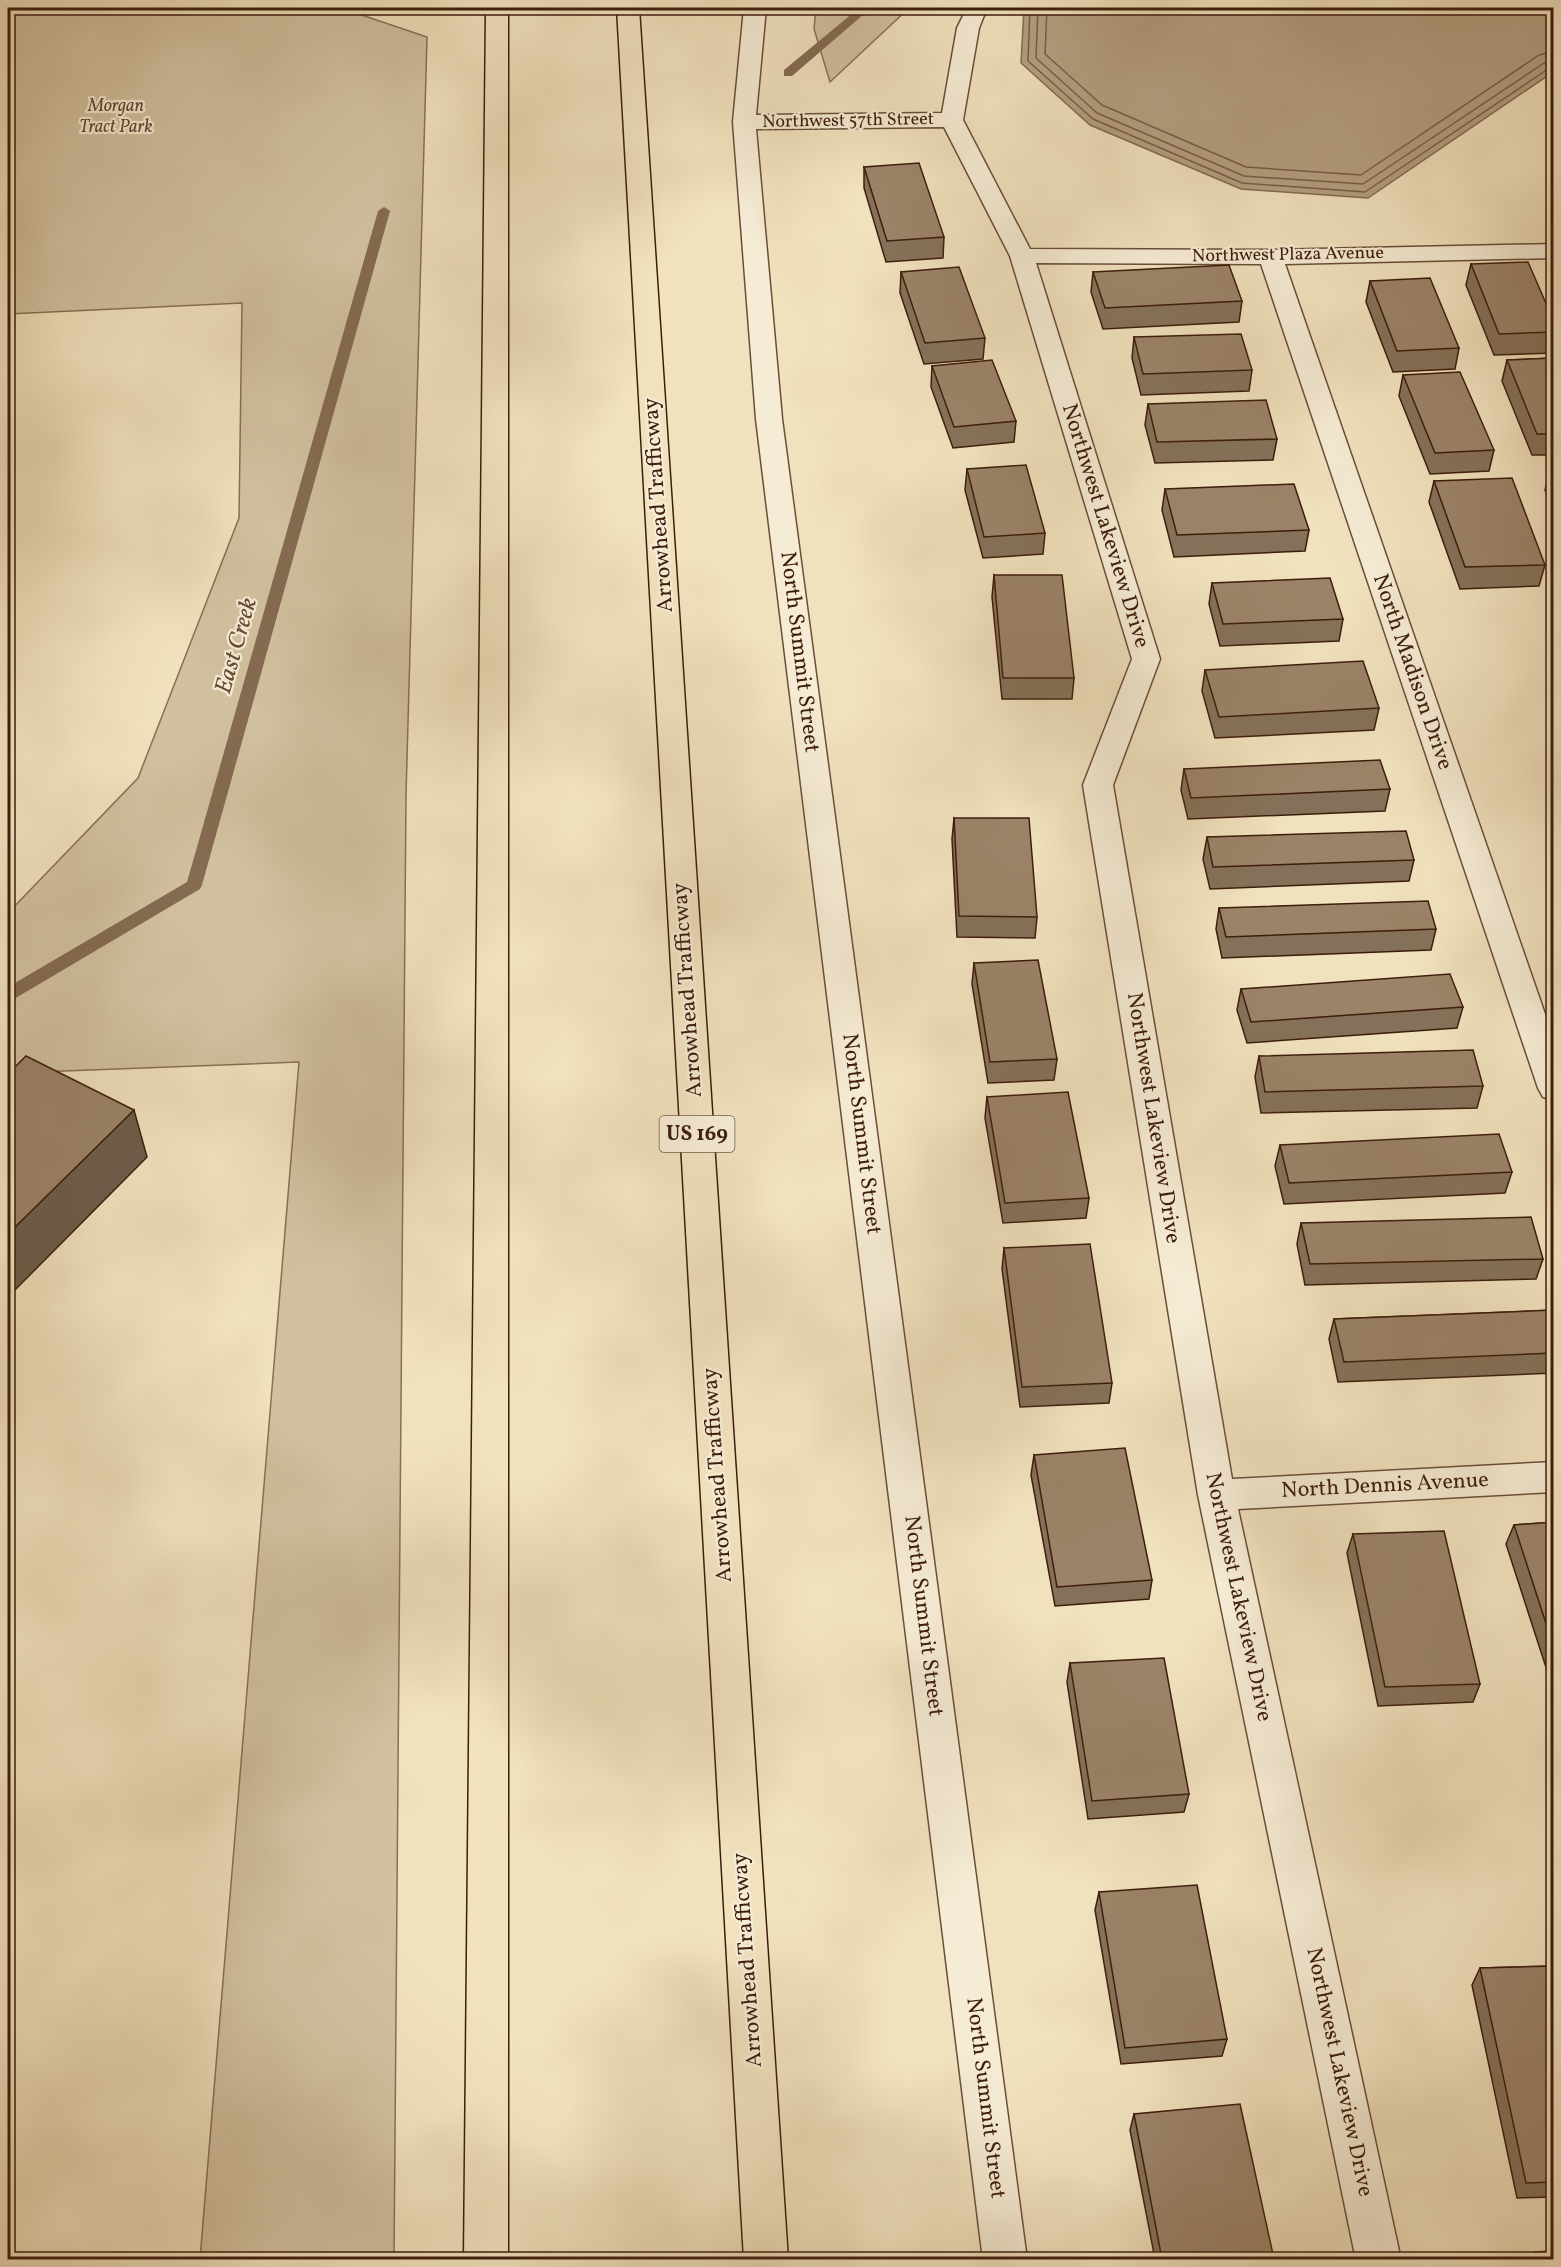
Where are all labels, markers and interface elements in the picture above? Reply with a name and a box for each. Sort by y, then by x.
park label: Morgan Tract Park [79,94,153,140]
street label: Northwest 57th Street [762,107,934,135]
street label: Northwest Plaza Avenue [1192,241,1384,269]
street label: Arrowhead Trafficway [636,396,682,613]
street label: Northwest Lakeview Drive [1053,400,1157,652]
street label: North Summit Street [771,550,827,755]
street label: North Madison Drive [1364,570,1460,774]
water label: East Creek [207,594,267,698]
street label: Arrowhead Trafficway [665,881,711,1098]
street label: Northwest Lakeview Drive [1118,990,1188,1246]
street label: North Summit Street [833,1032,889,1237]
road number: US 169 [660,1116,734,1152]
street label: Arrowhead Trafficway [695,1366,741,1583]
street label: North Dennis Avenue [1281,1465,1489,1507]
street label: Northwest Lakeview Drive [1196,1470,1280,1724]
street label: North Summit Street [895,1514,951,1719]
street label: Arrowhead Trafficway [725,1851,771,2068]
street label: Northwest Lakeview Drive [1297,1945,1381,2199]
street label: North Summit Street [957,1996,1013,2201]

